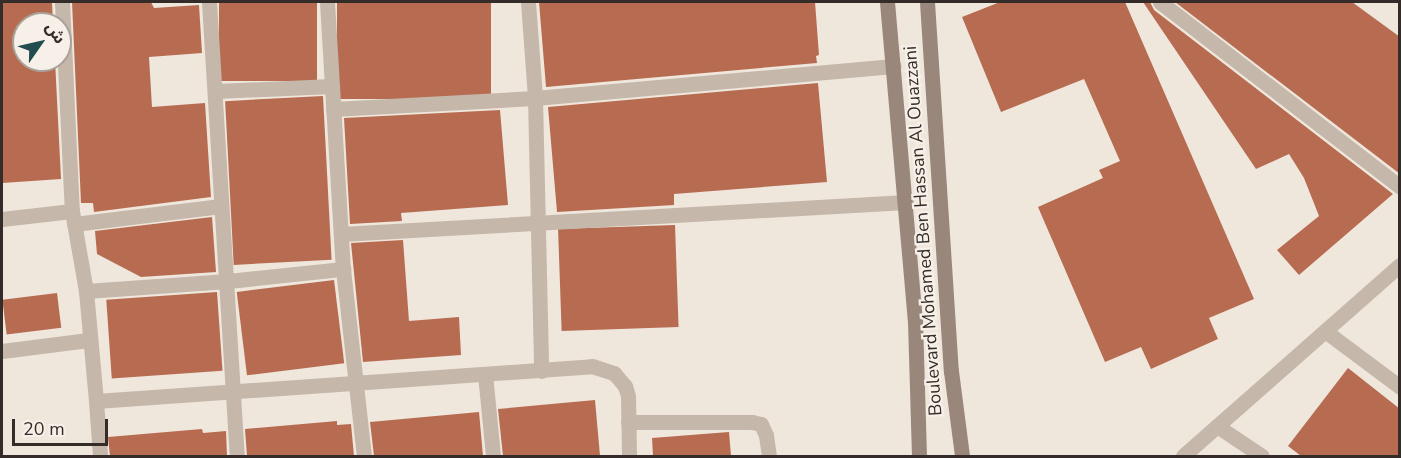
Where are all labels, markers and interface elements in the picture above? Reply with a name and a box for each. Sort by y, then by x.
north arrow [12,12,72,72]
text: ش [40,18,71,48]
street label: Boulevard Mohamed Ben Hassan Al Ouazzani [899,45,947,417]
scale bar [15,407,111,445]
text: 20 m [23,417,65,441]

